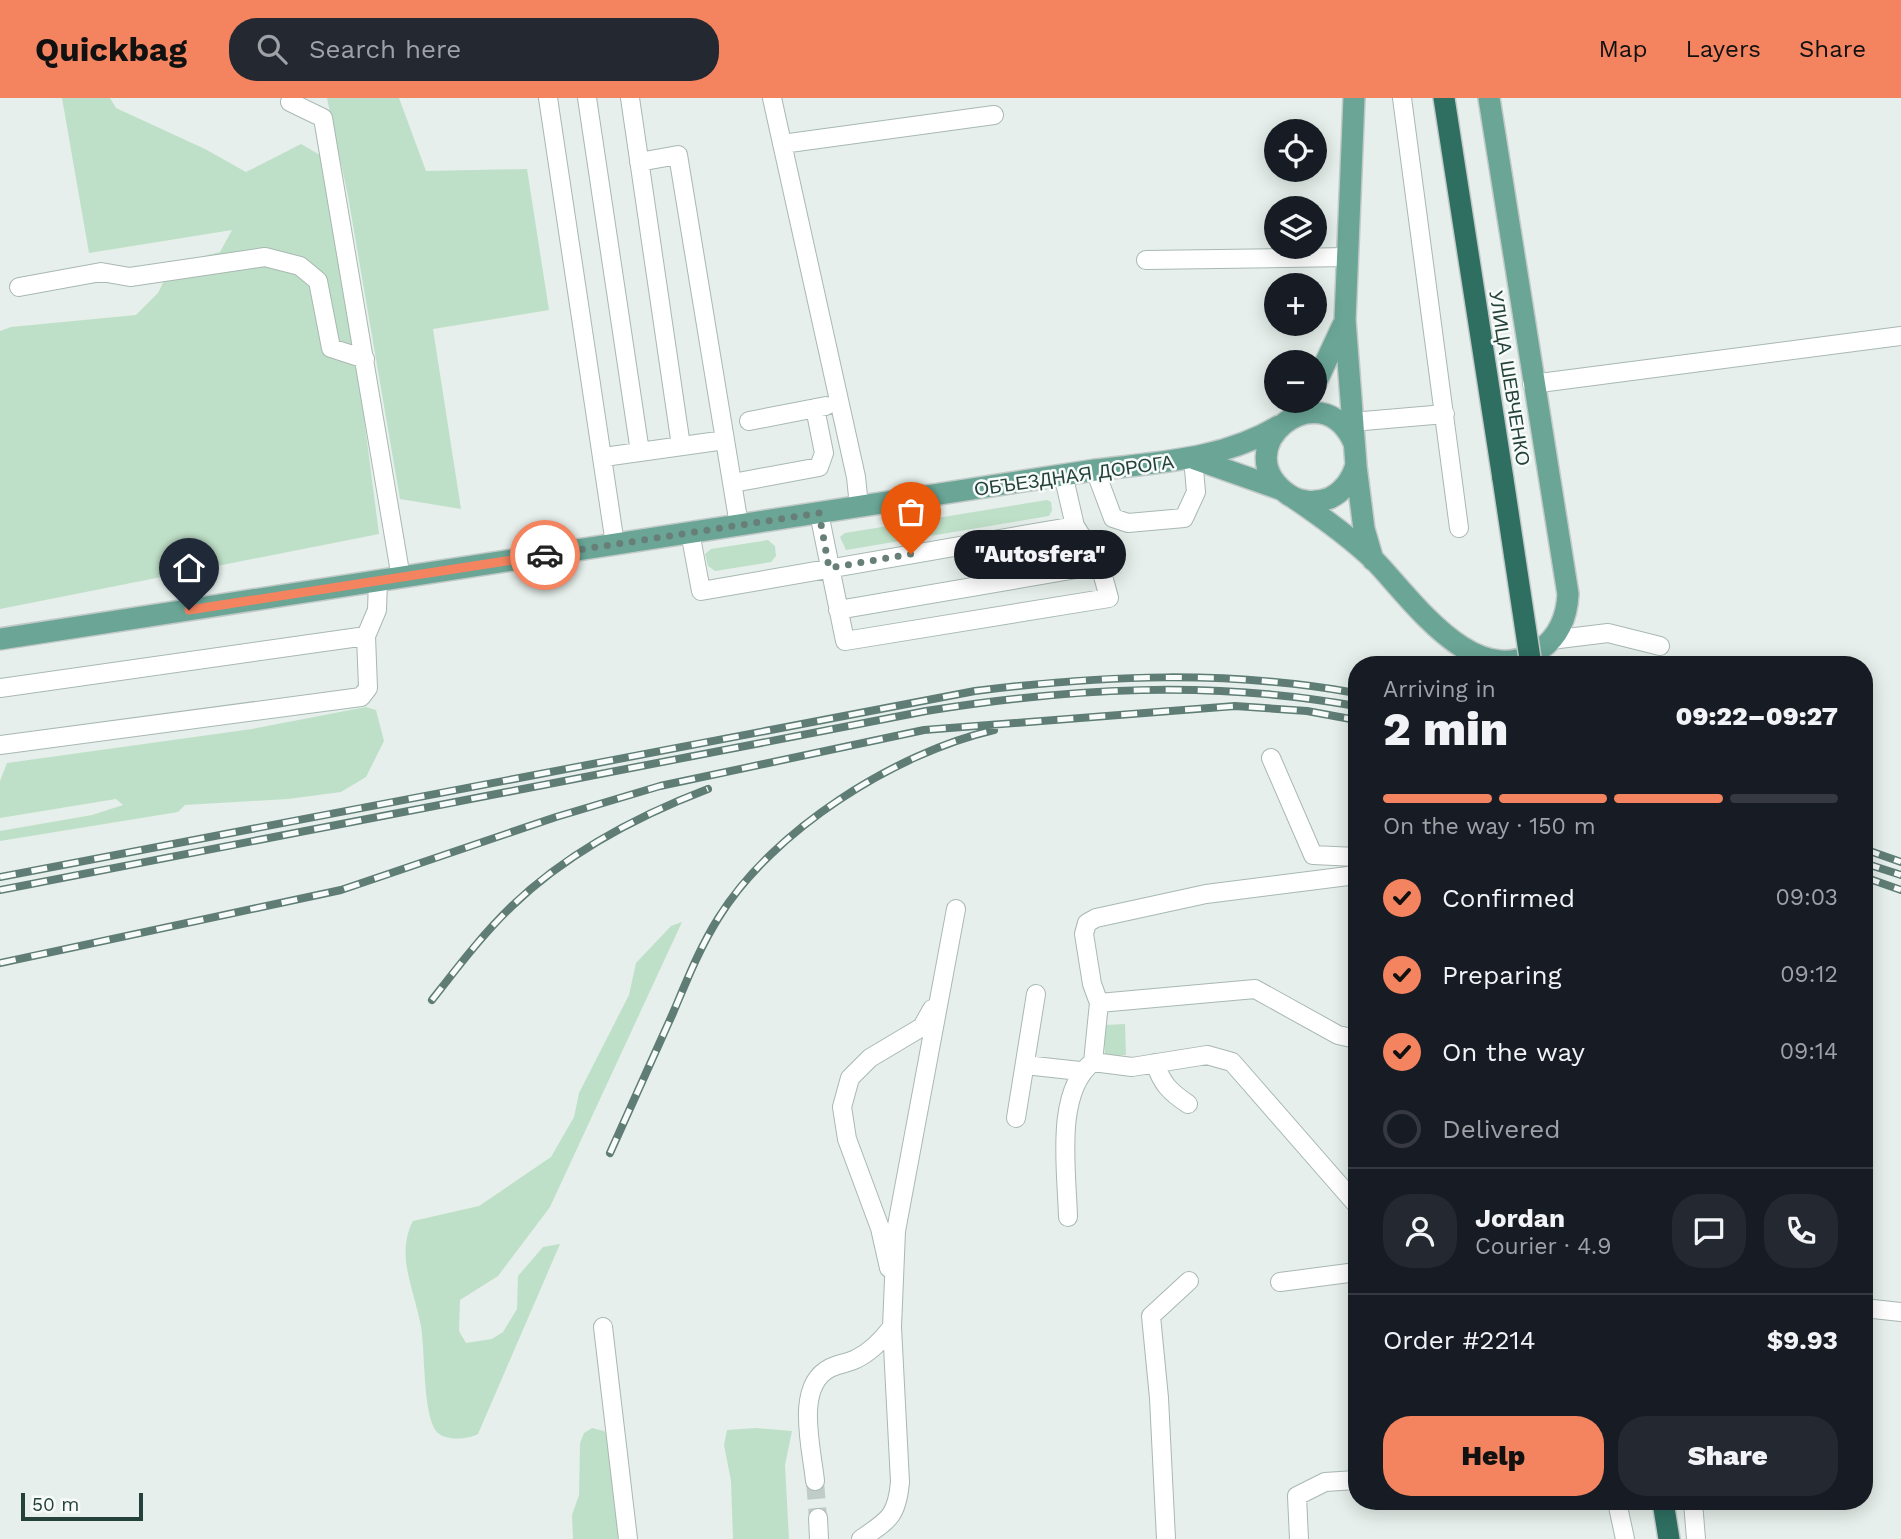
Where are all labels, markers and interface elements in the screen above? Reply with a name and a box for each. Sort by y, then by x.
search box [229,18,719,81]
text: Quickbag [35,30,187,69]
icon: search [253,30,291,68]
text: Search here [309,34,461,64]
text: Map [1599,35,1647,63]
text: Layers [1685,35,1761,63]
text: Share [1799,35,1866,63]
map controls [1264,119,1327,413]
button: locate [1264,119,1327,182]
button: layers [1264,196,1327,259]
button: + [1264,273,1327,336]
street label: УЛИЦА ШЕВЧЕНКО [1484,289,1535,467]
button: − [1264,350,1327,413]
street label: ОБЪЕЗДНАЯ ДОРОГА [973,450,1176,501]
pin [881,482,941,554]
icon: bag [892,493,930,531]
courier [510,520,580,590]
callout: "Autosfera" [953,530,1124,578]
icon: car [526,536,564,574]
pin [159,538,219,610]
text: "Autosfera" [974,541,1106,568]
icon: home [170,549,208,587]
text: Arriving in [1383,676,1496,703]
text: 09:22–09:27 [1676,701,1838,731]
text: 2 min [1383,702,1508,756]
text: On the way · 150 m [1383,813,1596,840]
icon: check [1383,879,1421,917]
text: Confirmed [1442,883,1575,913]
text: 09:03 [1775,884,1838,911]
icon: check [1383,956,1421,994]
text: Preparing [1442,960,1562,990]
text: 09:12 [1780,961,1838,988]
icon: check [1383,1033,1421,1071]
text: On the way [1442,1037,1585,1067]
text: 09:14 [1780,1038,1838,1065]
text: Delivered [1442,1114,1561,1144]
button: person [1383,1194,1457,1268]
button: chat [1672,1194,1746,1268]
button: phone [1764,1194,1838,1268]
text: Jordan [1475,1203,1565,1233]
text: Courier · 4.9 [1475,1233,1611,1260]
text: Order #2214 [1383,1325,1536,1355]
text: $9.93 [1767,1325,1838,1355]
button: Help [1383,1416,1604,1496]
button: Share [1618,1416,1838,1496]
scale bar [21,1490,144,1522]
text: 50 m [32,1493,79,1516]

